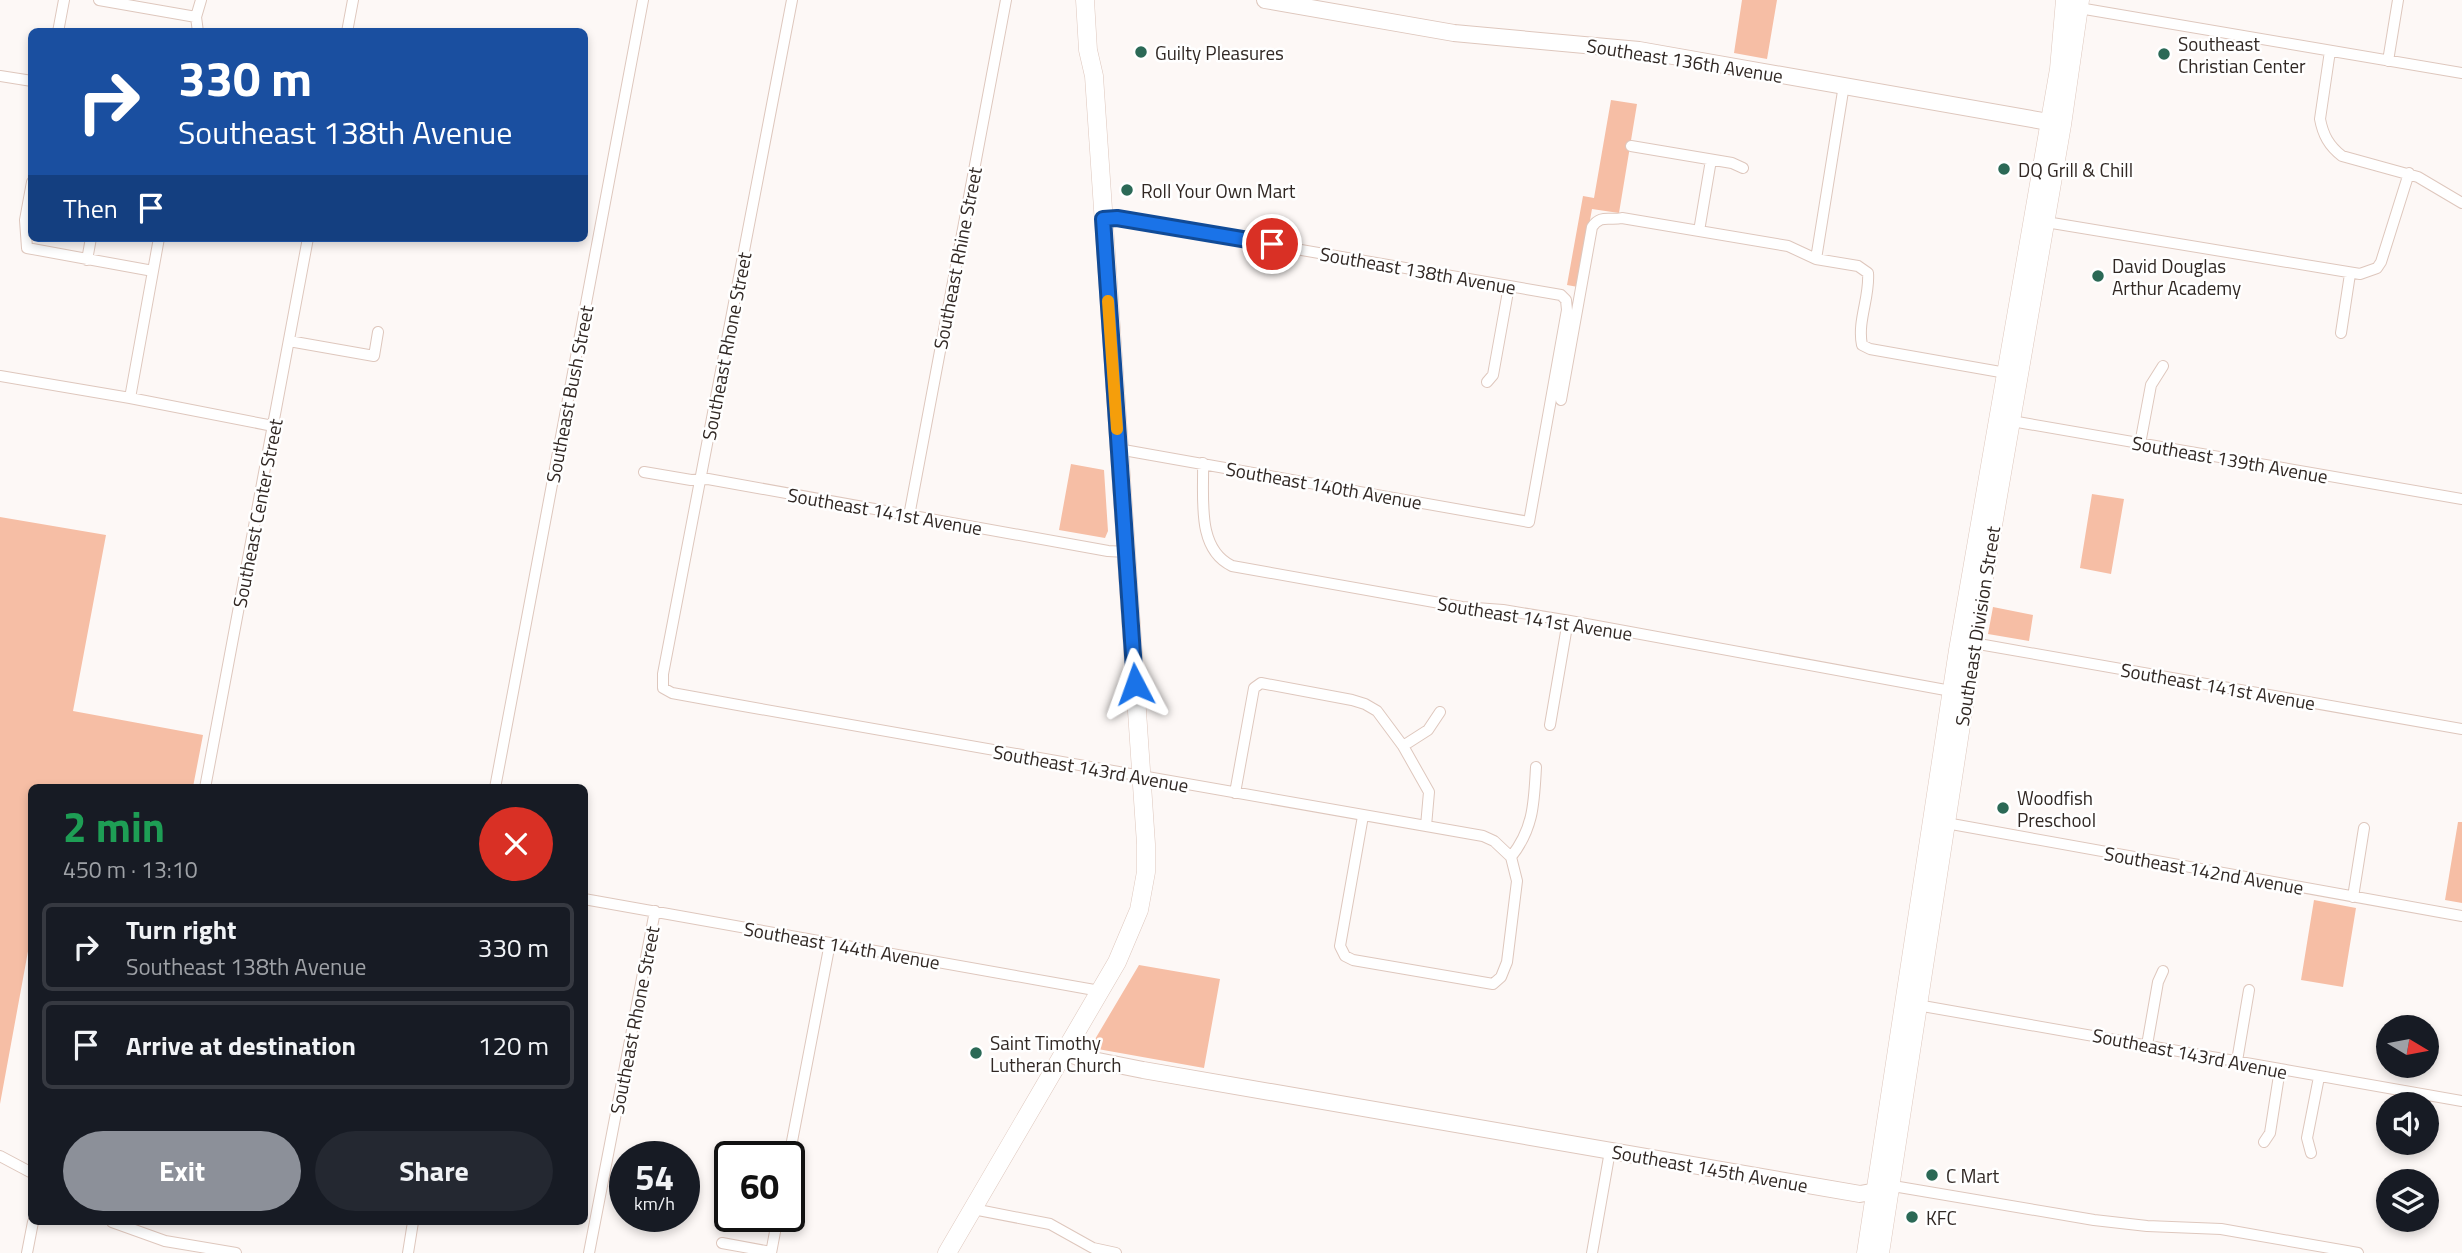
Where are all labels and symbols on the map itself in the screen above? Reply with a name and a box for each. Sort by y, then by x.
place label: Southeast Christian Center [2178,29,2306,80]
street label: Southeast 136th Avenue [1585,30,1785,90]
place label: Guilty Pleasures [1155,38,1284,67]
marker: Guilty Pleasures [1133,44,1149,60]
marker: Southeast Christian Center [2156,46,2172,62]
place label: DQ Grill & Chill [2018,155,2133,184]
marker: DQ Grill & Chill [1996,161,2012,177]
street label: Southeast Rhine Street [925,164,989,352]
place label: Roll Your Own Mart [1141,176,1296,205]
marker: Roll Your Own Mart [1119,182,1135,198]
pin [1242,214,1302,274]
street label: Southeast 138th Avenue [1318,238,1518,302]
street label: Southeast Rhone Street [694,249,759,443]
place label: David Douglas Arthur Academy [2112,251,2241,302]
marker: David Douglas Arthur Academy [2090,268,2106,284]
street label: Southeast Bush Street [538,303,600,485]
street label: Southeast Center Street [224,416,290,610]
street label: Southeast 139th Avenue [2130,427,2330,491]
street label: Southeast 140th Avenue [1224,453,1424,517]
street label: Southeast 141st Avenue [785,480,985,542]
street label: Southeast Division Street [1947,524,2007,728]
street label: Southeast 141st Avenue [1435,588,1635,648]
position arrow [1098,647,1172,721]
street label: Southeast 141st Avenue [2118,655,2318,717]
street label: Southeast 143rd Avenue [991,737,1191,799]
place label: Woodfish Preschool [2017,783,2096,834]
marker: Woodfish Preschool [1995,800,2011,816]
street label: Southeast 142nd Avenue [2102,838,2306,902]
street label: Southeast 144th Avenue [742,913,942,977]
street label: Southeast Rhone Street [602,923,667,1117]
north arrow [2376,1015,2440,1078]
street label: Southeast 143rd Avenue [2090,1020,2290,1086]
place label: Saint Timothy Lutheran Church [990,1028,1122,1079]
marker: Saint Timothy Lutheran Church [968,1045,984,1061]
street label: Southeast 145th Avenue [1610,1136,1810,1200]
speed limit sign: 60 [714,1141,805,1232]
place label: C Mart [1946,1161,2000,1190]
marker: C Mart [1924,1167,1940,1183]
place label: KFC [1926,1203,1957,1232]
marker: KFC [1904,1209,1920,1225]

